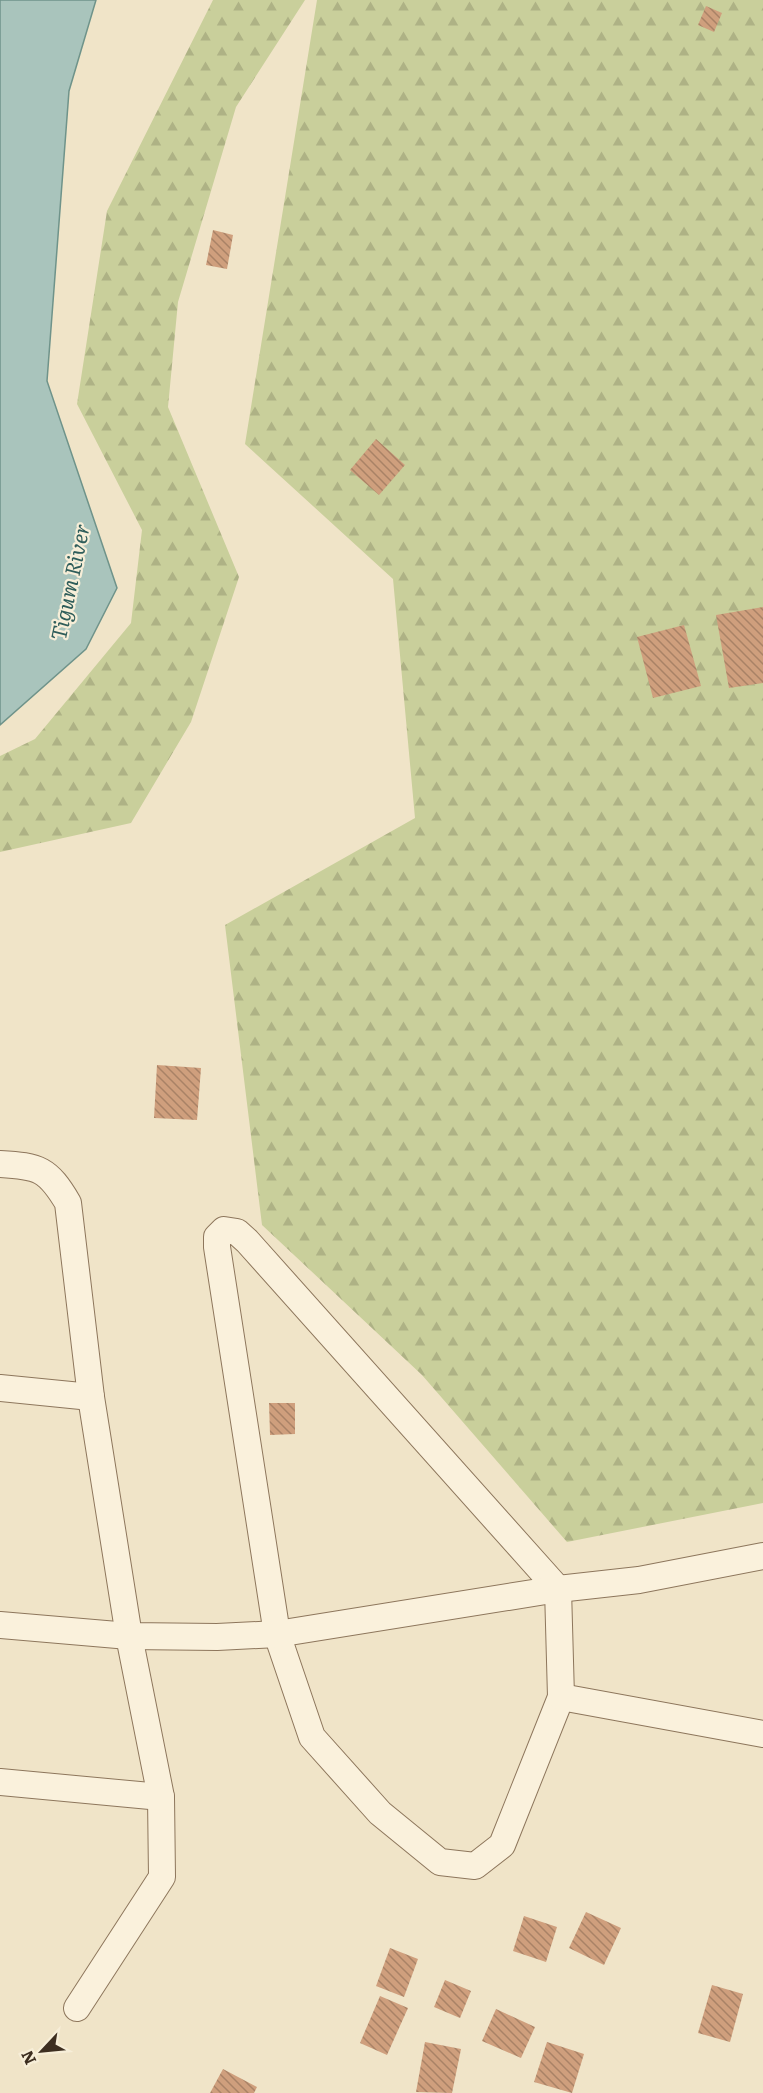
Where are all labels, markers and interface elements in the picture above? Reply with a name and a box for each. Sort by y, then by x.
water label: Tigum River [41,520,96,642]
north arrow [12,2021,72,2081]
text: N [14,2047,41,2069]

